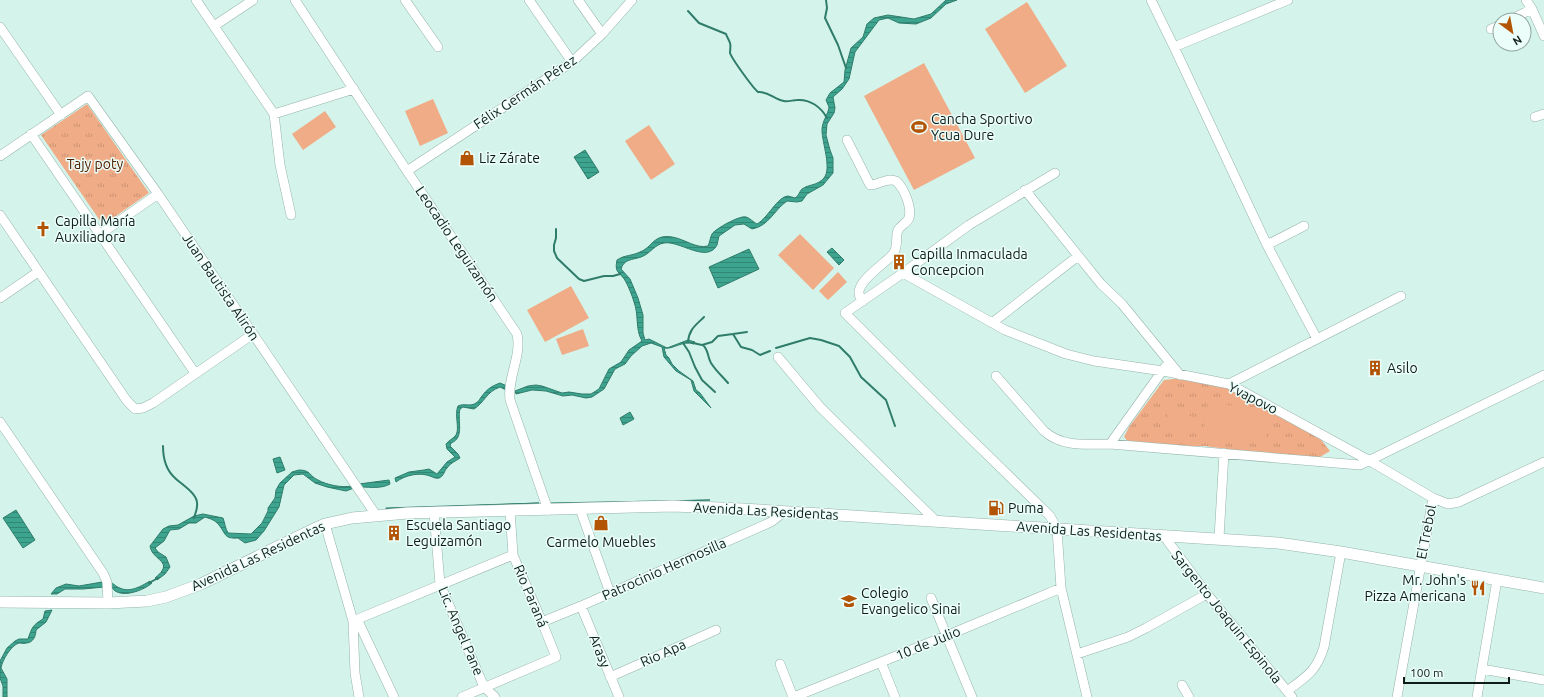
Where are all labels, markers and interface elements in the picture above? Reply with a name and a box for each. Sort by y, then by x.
north arrow [1492,12,1532,52]
text: N [1511,33,1524,48]
street label: Félix Germán Pérez [471,52,579,132]
place label: Cancha Sportivo Ycua Dure [931,111,1033,143]
sports icon: Cancha Sportivo Ycua Dure [910,118,928,136]
shop icon: Liz Zárate [458,149,476,167]
place label: Liz Zárate [479,150,540,166]
park label: Tajy poty [67,156,123,172]
street label: Leocadio Leguizamón [412,183,502,305]
place label: Capilla María Auxiliadora [55,213,135,245]
church icon: Capilla María Auxiliadora [34,220,52,238]
street label: Juan Bautista Alirón [179,230,263,344]
place label: Capilla Inmaculada Concepcion [911,246,1028,278]
building icon: Capilla Inmaculada Concepcion [890,253,908,271]
building icon: Asilo [1366,359,1384,377]
place label: Asilo [1387,360,1418,376]
street label: Yvapovo [1226,379,1280,417]
street label: Avenida Las Residentas [693,499,839,523]
fuel station icon: Puma [987,499,1005,517]
place label: Puma [1008,500,1044,516]
street label: El Trebol [1413,503,1439,561]
shop icon: Carmelo Muebles [592,514,610,532]
place label: Escuela Santiago Leguizamón [406,517,511,549]
street label: Avenida Las Residentas [189,518,327,594]
street label: Avenida Las Residentas [1016,518,1162,544]
building icon: Escuela Santiago Leguizamón [385,524,403,542]
place label: Carmelo Muebles [546,534,656,550]
street label: Patrocinio Hermosilla [599,534,729,604]
street label: Sargento Joaquin Espinola [1169,547,1285,687]
street label: Rio Paraná [511,562,551,630]
place label: Mr. John's Pizza Americana [1365,572,1466,604]
restaurant icon: Mr. John's Pizza Americana [1469,579,1487,597]
street label: Lic. Angel Pane [435,584,487,678]
place label: Colegio Evangelico Sinai [861,585,961,617]
school or university icon: Colegio Evangelico Sinai [840,592,858,610]
street label: 10 de Julio [893,623,963,663]
street label: Arasy [586,632,614,670]
street label: Rio Apa [638,636,688,670]
scale bar [1404,659,1509,685]
text: 100 m [1410,666,1443,679]

